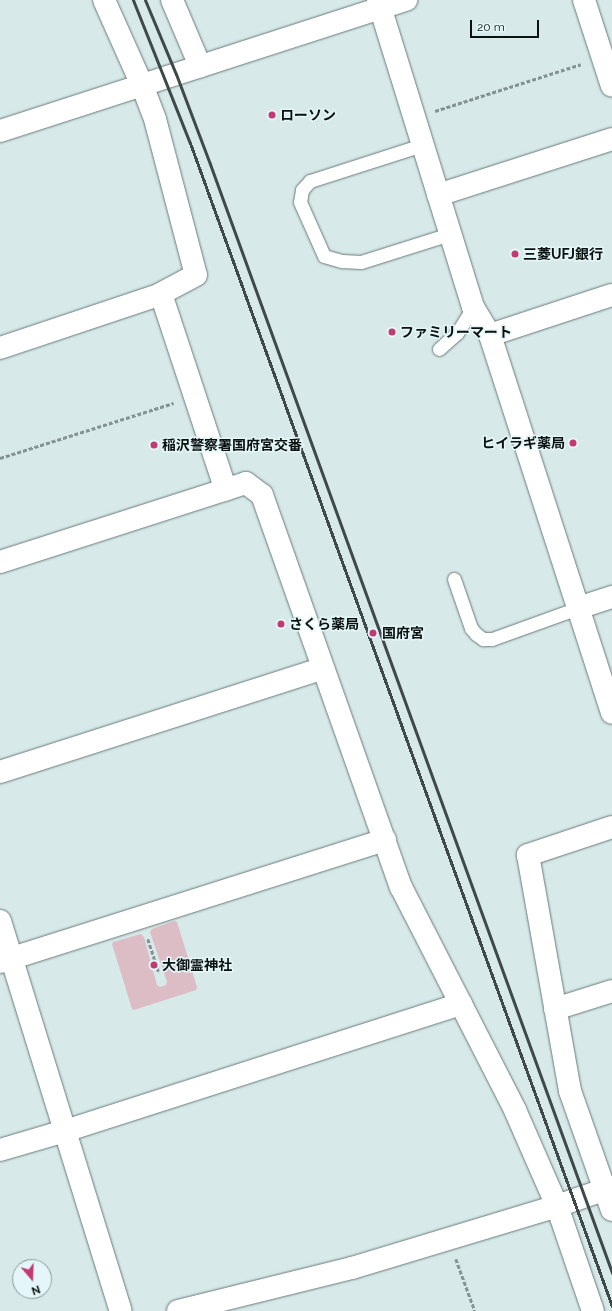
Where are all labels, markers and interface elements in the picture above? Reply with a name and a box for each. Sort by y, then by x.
scale bar [472,12,541,38]
text: 20 m [477,20,505,34]
place label: ローソン [280,107,336,123]
marker: ローソン [267,110,277,120]
place label: 三菱UFJ銀行 [523,246,603,262]
marker: 三菱UFJ銀行 [510,249,520,259]
place label: ファミリーマート [400,324,512,340]
marker: ファミリーマート [387,327,397,337]
place label: ヒイラギ薬局 [481,435,565,451]
place label: 稲沢警察署国府宮交番 [162,437,302,453]
marker: ヒイラギ薬局 [568,438,578,448]
marker: 稲沢警察署国府宮交番 [149,440,159,450]
place label: さくら薬局 [289,616,359,632]
marker: さくら薬局 [276,619,286,629]
place label: 国府宮 [382,625,424,641]
marker: 国府宮 [367,627,379,639]
place label: 大御霊神社 [162,957,232,973]
marker: 大御霊神社 [149,960,159,970]
north arrow [12,1259,52,1299]
text: N [30,1282,42,1297]

